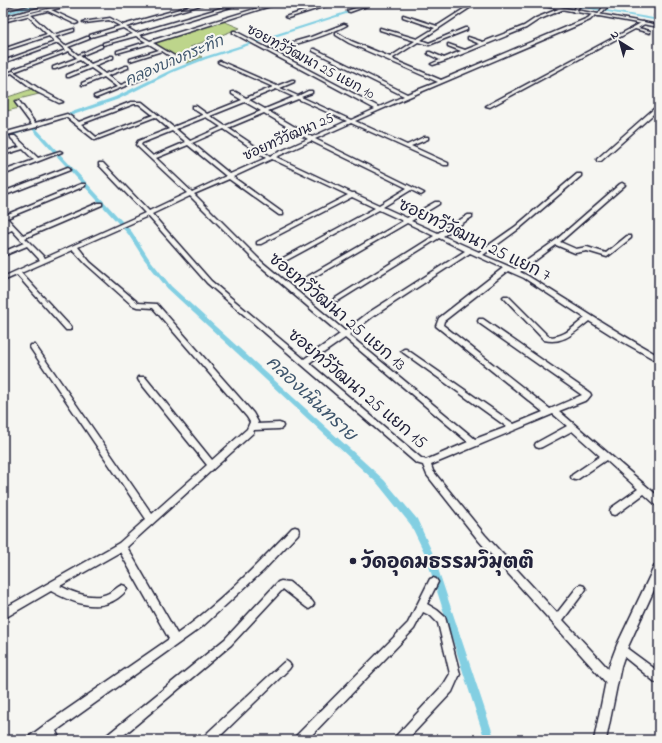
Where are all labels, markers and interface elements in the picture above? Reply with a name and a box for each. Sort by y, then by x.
street label: ซอยทวีวัฒนา 25 แยก 10 [243,20,378,105]
north arrow [600,22,640,62]
text: N [607,26,622,43]
water label: คลองบางกระทึก [122,30,228,92]
street label: ซอยทวีวัฒนา 25 [240,108,338,167]
street label: ซอยทวีวัฒนา 25 แยก 7 [394,192,555,288]
street label: ซอยทวีวัฒนา 25 แยก 13 [263,247,411,377]
street label: ซอยทวีวัฒนา 25 แยก 15 [282,323,432,455]
water label: คลองเนินทราย [260,351,363,450]
place label: วัดอุดมธรรมวิมุตติ [361,549,534,578]
marker: วัดอุดมธรรมวิมุตติ [348,556,358,566]

